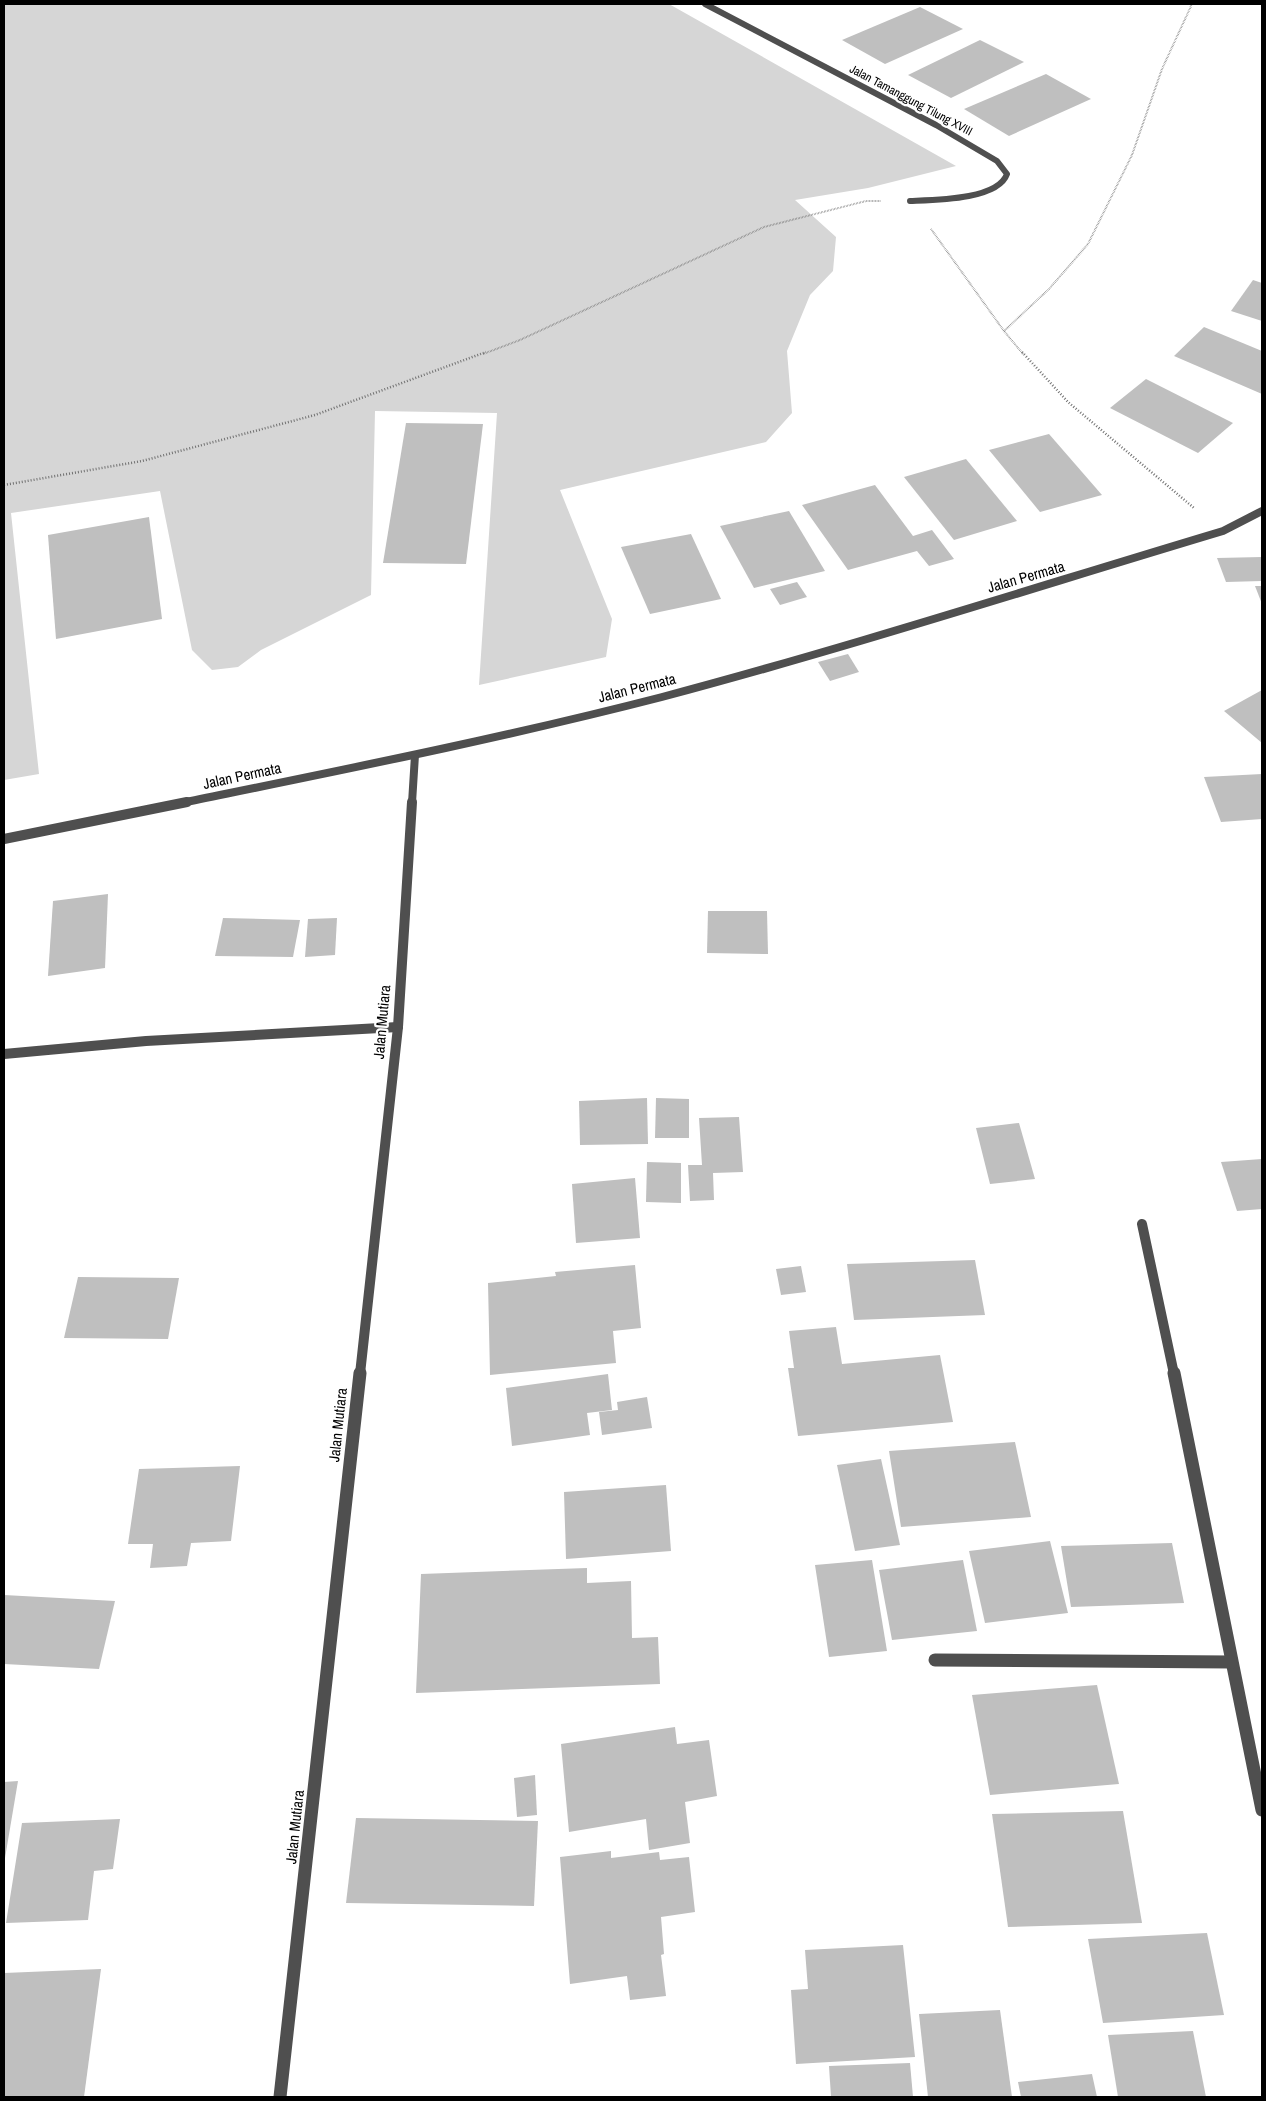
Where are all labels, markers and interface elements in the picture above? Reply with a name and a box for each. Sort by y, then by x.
street label: Jalan Tamanggung Tilung XVIII [847,61,975,139]
street label: Jalan Permata [985,555,1067,598]
street label: Jalan Permata [596,668,678,707]
street label: Jalan Permata [201,757,283,794]
street label: Jalan Mutiara [368,984,395,1060]
street label: Jalan Mutiara [323,1387,352,1463]
street label: Jalan Mutiara [280,1789,309,1865]

